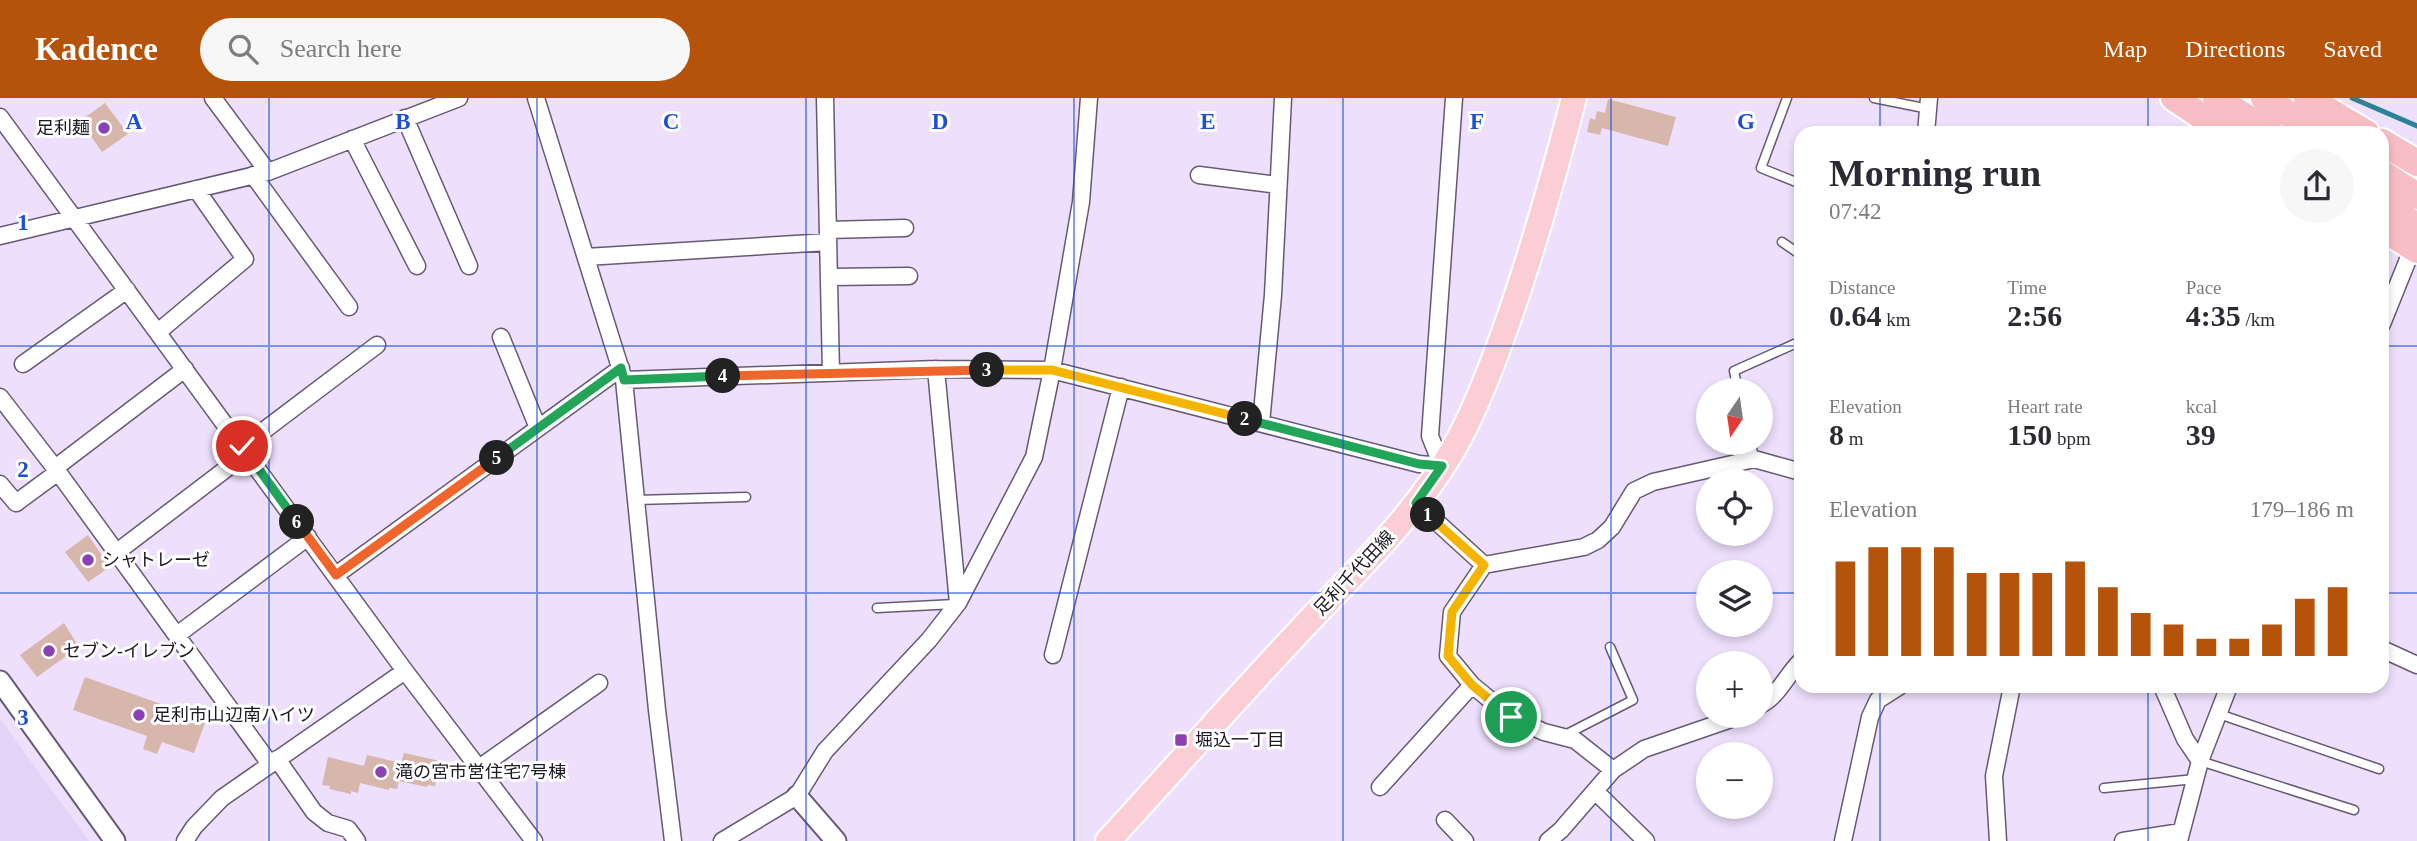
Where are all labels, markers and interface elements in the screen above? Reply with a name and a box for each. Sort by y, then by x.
search box [200,18,690,81]
icon: search [224,30,262,68]
text: Kadence [35,31,158,67]
text: Search here [280,34,402,63]
text: Map [2103,36,2147,62]
text: Directions [2185,36,2285,62]
text: Saved [2323,36,2382,62]
text: A [126,109,143,134]
text: B [395,109,411,134]
text: C [663,109,679,134]
text: D [932,109,948,134]
text: E [1200,109,1216,134]
text: F [1470,109,1484,134]
text: G [1737,109,1755,134]
place label: 足利麺 [36,118,90,138]
marker: 足利麺 [96,120,112,136]
button: share [2280,149,2354,223]
text: Morning run [1829,152,2041,194]
text: 07:42 [1829,199,1881,224]
text: 1 [17,210,29,235]
text: Distance [1829,277,1895,298]
text: Time [2007,277,2047,298]
text: Pace [2186,277,2222,298]
text: 0.64 [1829,299,1882,332]
text: 2:56 [2007,299,2062,332]
text: 4:35 [2186,299,2241,332]
text: km [1882,309,1911,330]
text: /km [2241,309,2275,330]
pin: 3 [970,352,1004,388]
pin: 4 [706,358,740,394]
text: 3 [982,359,991,380]
text: 4 [718,365,727,386]
north arrow [1696,378,1773,455]
map controls [1696,378,1773,819]
text: Elevation [1829,396,1902,417]
text: Heart rate [2007,396,2083,417]
text: kcal [2186,396,2217,417]
pin: 2 [1228,402,1262,436]
text: 2 [1240,408,1249,429]
pin [212,416,272,476]
text: 8 [1829,418,1844,451]
text: 150 [2007,418,2052,451]
text: 39 [2186,418,2216,451]
icon: check [223,427,261,465]
text: m [1844,428,1864,449]
text: bpm [2052,428,2091,449]
pin: 5 [480,440,514,476]
text: 5 [492,447,501,468]
text: 2 [17,457,29,482]
button: locate [1696,469,1773,546]
text: Elevation [1829,497,1917,522]
text: 179–186 m [2250,497,2354,522]
pin: 1 [1410,498,1446,532]
pin: 6 [280,504,314,540]
text: 1 [1423,504,1432,525]
text: 6 [292,511,301,532]
street label: 足利千代田線 [1310,527,1398,619]
place label: シャトレーゼ [102,550,210,570]
marker: シャトレーゼ [80,552,96,568]
button: layers [1696,560,1773,637]
place label: セブン-イレブン [63,641,195,661]
marker: セブン-イレブン [41,643,57,659]
button: + [1696,651,1773,728]
pin [1481,687,1541,747]
icon: arrive [1492,698,1530,736]
text: 3 [17,705,29,730]
place label: 足利市山辺南ハイツ [153,705,315,725]
marker: 足利市山辺南ハイツ [131,707,147,723]
place label: 堀込一丁目 [1195,730,1285,750]
marker: 堀込一丁目 [1173,732,1189,748]
button: − [1696,742,1773,819]
place label: 滝の宮市営住宅7号棟 [395,762,566,782]
marker: 滝の宮市営住宅7号棟 [373,764,389,780]

